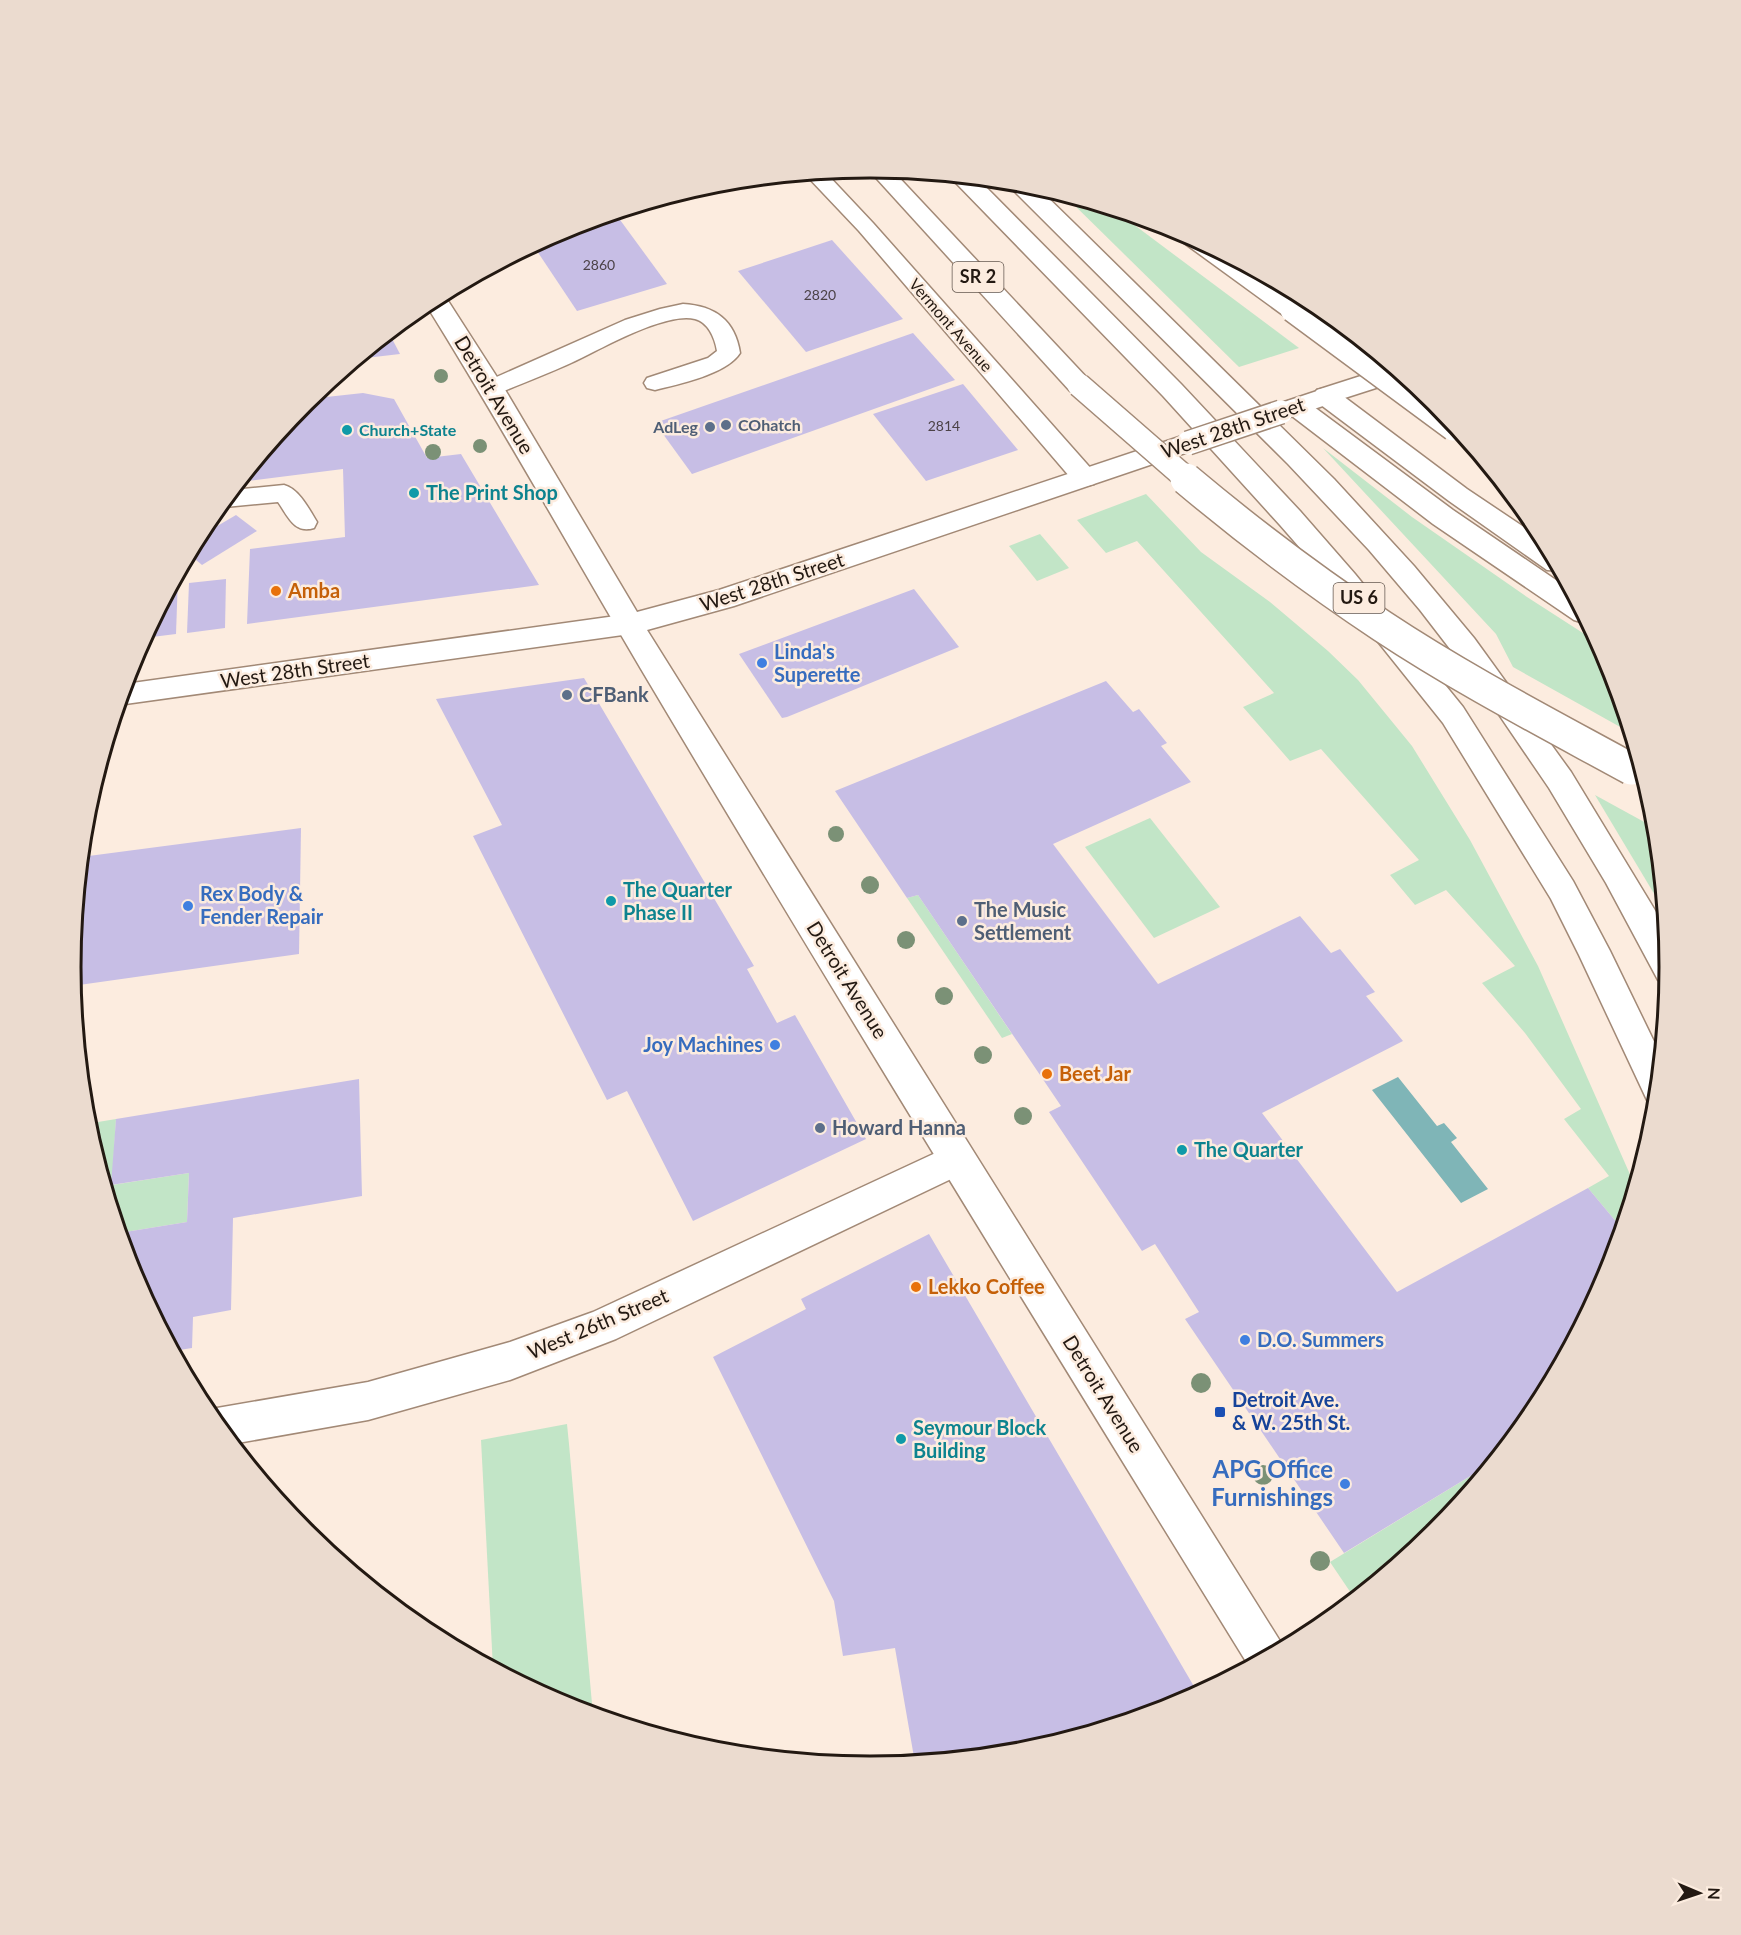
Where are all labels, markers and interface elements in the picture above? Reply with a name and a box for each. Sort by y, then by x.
house number: 2860 [583,256,615,273]
road number: SR 2 [952,262,1004,292]
street label: Vermont Avenue [906,274,997,375]
house number: 2820 [804,286,836,303]
street label: Detroit Avenue [450,331,540,458]
street label: West 28th Street [1158,391,1308,463]
place label: COhatch [738,415,801,434]
place label: AdLeg [652,417,699,436]
house number: 2814 [928,417,960,434]
marker: COhatch [719,418,733,432]
place label: Church+State [359,420,457,439]
marker: AdLeg [703,420,717,434]
marker: Church+State [340,423,354,437]
place label: The Print Shop [426,480,558,504]
marker: The Print Shop [407,486,421,500]
street label: West 28th Street [696,546,847,616]
place label: Amba [287,578,340,602]
road number: US 6 [1334,583,1384,613]
marker: Amba [269,584,283,598]
place label: Linda's Superette [774,639,861,686]
street label: West 28th Street [219,648,371,692]
marker: Linda's Superette [755,656,769,670]
place label: CFBank [579,682,649,706]
marker: CFBank [560,688,574,702]
place label: The Quarter Phase II [623,877,733,924]
place label: Rex Body & Fender Repair [200,881,324,928]
marker: The Quarter Phase II [604,894,618,908]
place label: The Music Settlement [974,897,1072,944]
marker: Rex Body & Fender Repair [181,899,195,913]
marker: The Music Settlement [955,914,969,928]
street label: Detroit Avenue [802,916,893,1042]
place label: Joy Machines [643,1032,763,1056]
marker: Joy Machines [768,1038,782,1052]
place label: Beet Jar [1059,1061,1131,1085]
marker: Beet Jar [1040,1067,1054,1081]
place label: Howard Hanna [832,1115,966,1139]
marker: Howard Hanna [813,1121,827,1135]
place label: The Quarter [1194,1137,1304,1161]
marker: The Quarter [1175,1143,1189,1157]
place label: Lekko Coffee [928,1274,1045,1298]
marker: Lekko Coffee [909,1280,923,1294]
street label: West 26th Street [524,1283,672,1364]
place label: D.O. Summers [1257,1327,1384,1351]
street label: Detroit Avenue [1058,1330,1149,1456]
marker: D.O. Summers [1238,1333,1252,1347]
place label: Detroit Ave. & W. 25th St. [1232,1387,1350,1434]
marker: Detroit Ave. & W. 25th St. [1213,1405,1227,1419]
place label: Seymour Block Building [913,1415,1046,1462]
marker: Seymour Block Building [894,1432,908,1446]
place label: APG Office Furnishings [1211,1454,1333,1511]
marker: APG Office Furnishings [1338,1477,1352,1491]
north arrow [1669,1863,1729,1923]
text: N [1705,1887,1724,1900]

